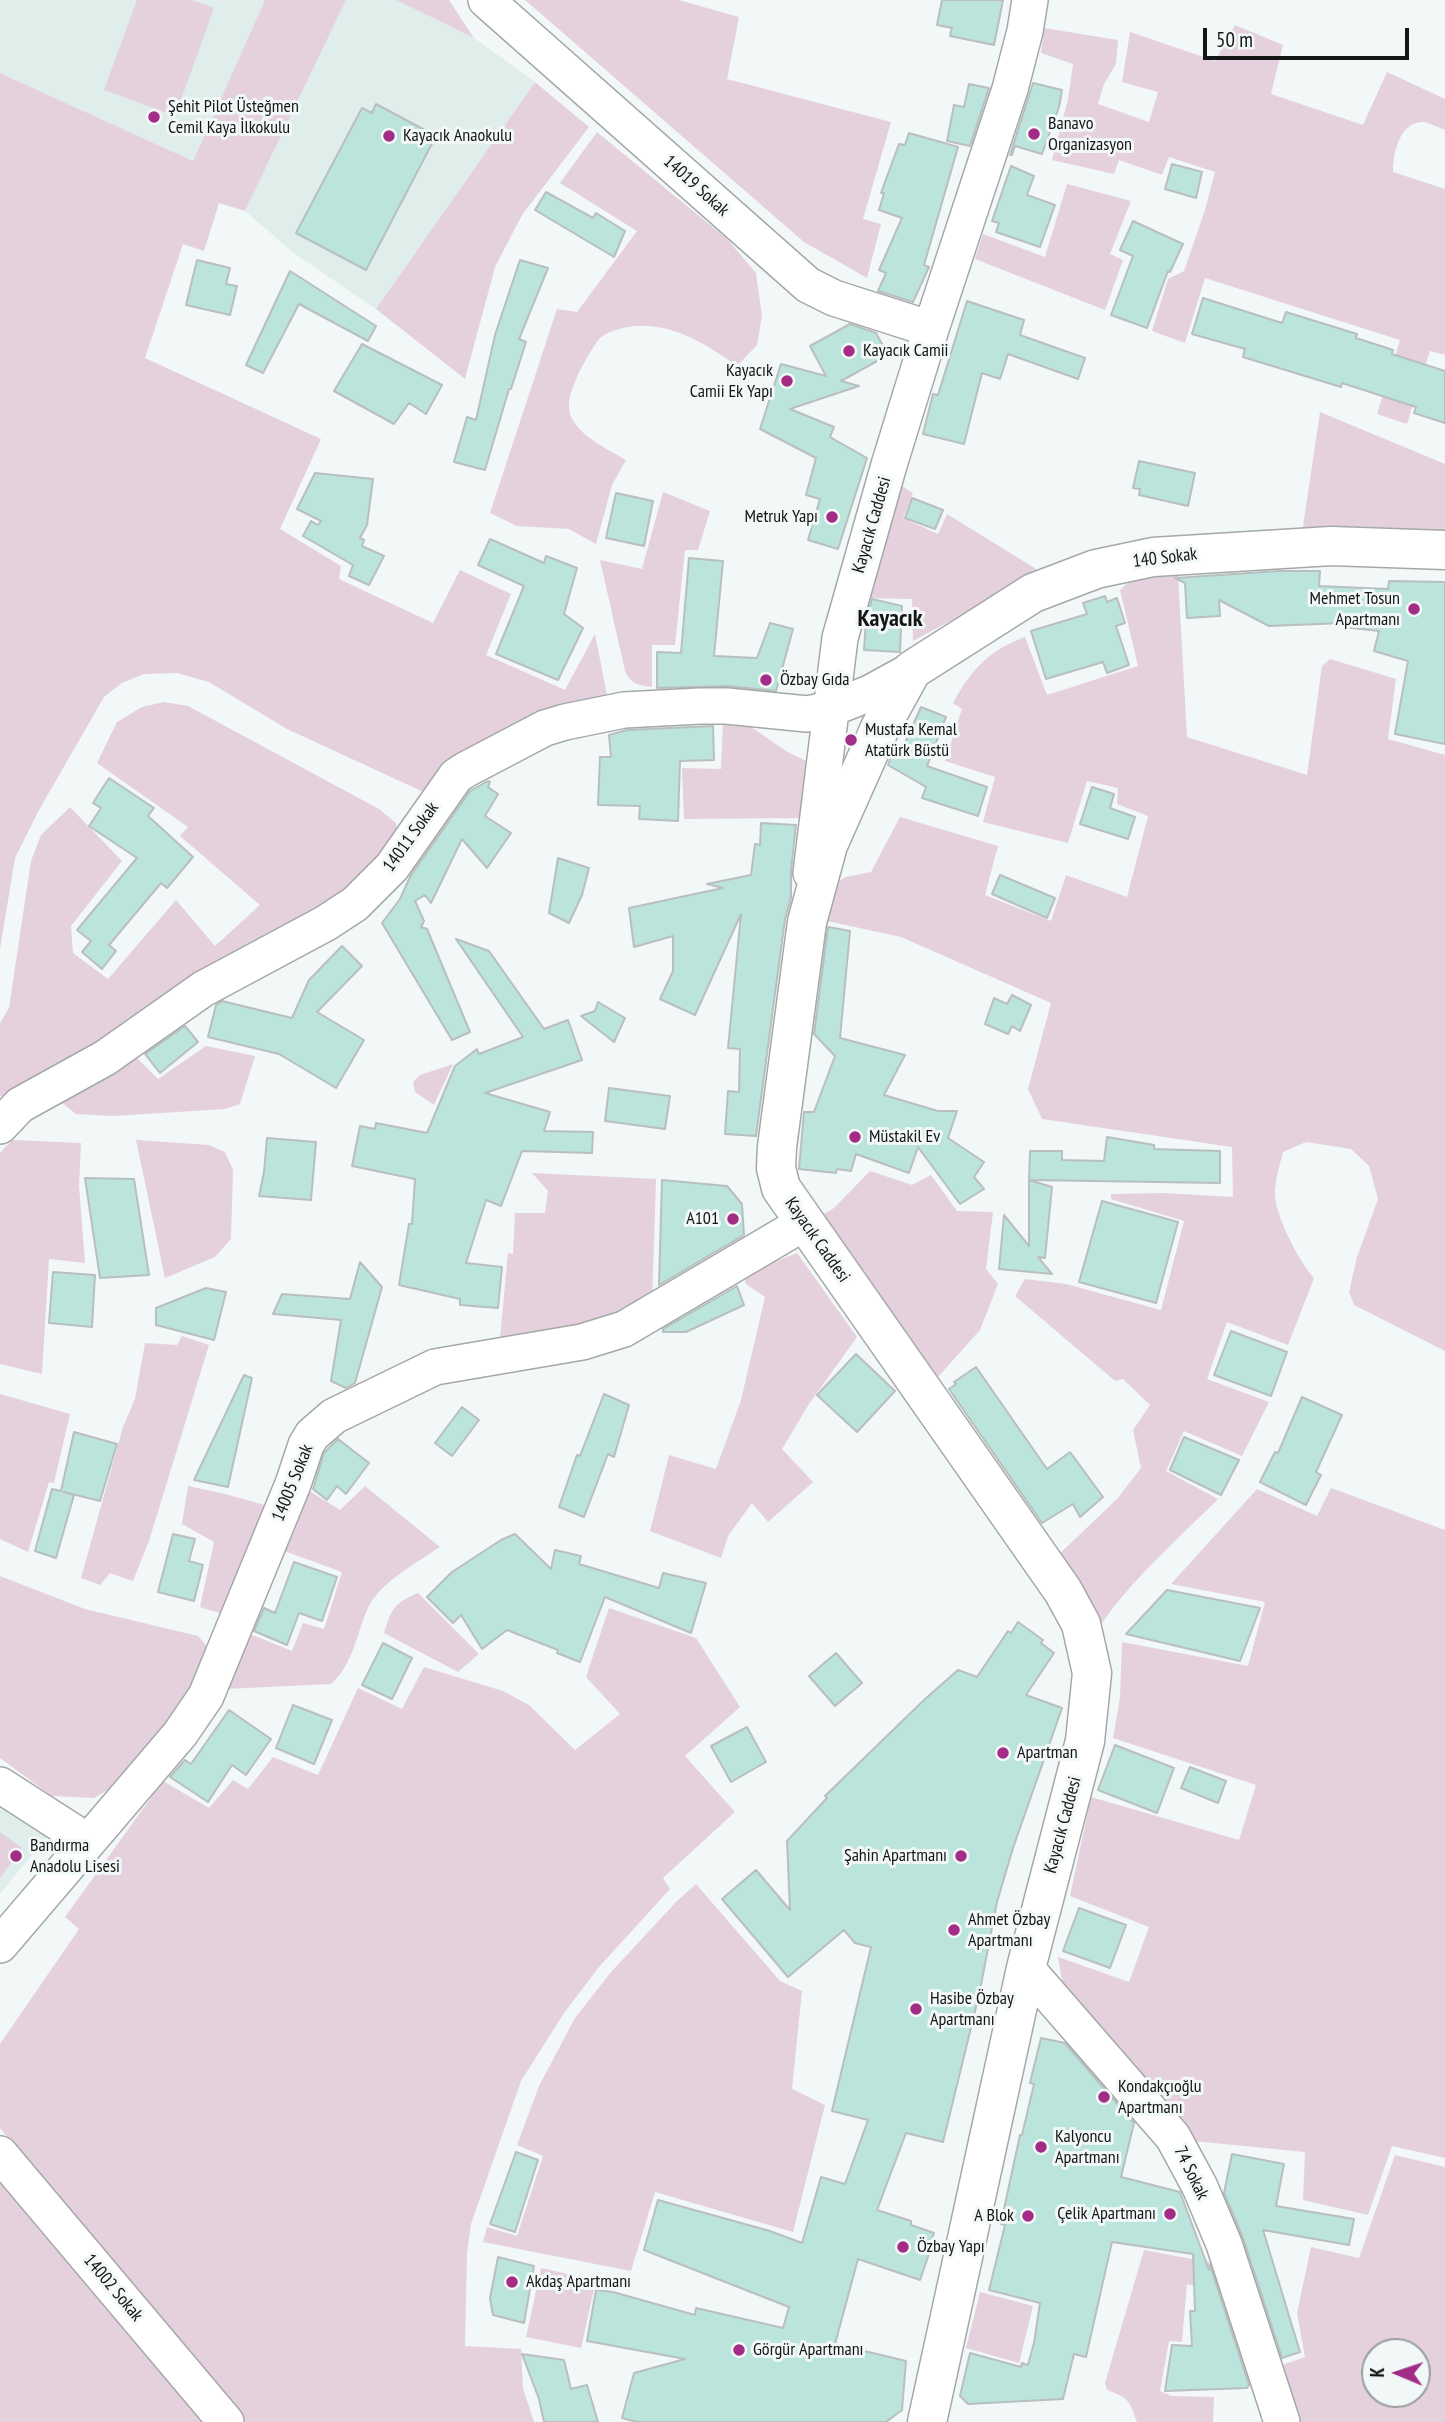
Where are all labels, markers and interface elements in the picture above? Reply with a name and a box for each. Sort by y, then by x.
scale bar [1207,14,1414,58]
text: 50 m [1216,26,1253,53]
place label: Şehit Pilot Üsteğmen Cemil Kaya İlkokulu [168,96,299,138]
marker: Şehit Pilot Üsteğmen Cemil Kaya İlkokulu [146,109,162,125]
place label: Banavo Organizasyon [1048,113,1132,156]
place label: Kayacık Anaokulu [403,125,512,147]
marker: Banavo Organizasyon [1026,126,1042,142]
marker: Kayacık Anaokulu [381,128,397,144]
street label: 14019 Sokak [659,151,733,221]
place label: Kayacık Camii [863,340,949,362]
marker: Kayacık Camii [841,343,857,359]
place label: Kayacık Camii Ek Yapı [690,360,773,402]
marker: Kayacık Camii Ek Yapı [779,373,795,389]
street label: Kayacık Caddesi [848,474,896,576]
place label: Metruk Yapı [745,506,818,528]
marker: Metruk Yapı [824,509,840,525]
street label: 140 Sokak [1132,543,1198,573]
place label: Mehmet Tosun Apartmanı [1309,588,1400,630]
marker: Mehmet Tosun Apartmanı [1406,601,1422,617]
district label: Kayacık [857,605,923,633]
place label: Özbay Gıda [780,669,849,691]
marker: Özbay Gıda [758,672,774,688]
place label: Mustafa Kemal Atatürk Büstü [865,719,957,762]
marker: Mustafa Kemal Atatürk Büstü [843,732,859,748]
street label: 14011 Sokak [378,798,444,876]
place label: Müstakil Ev [869,1126,940,1148]
marker: Müstakil Ev [847,1129,863,1145]
street label: Kayacık Caddesi [780,1193,854,1287]
place label: A101 [686,1208,719,1230]
marker: A101 [725,1211,741,1227]
street label: 14005 Sokak [268,1441,318,1525]
place label: Apartman [1017,1742,1078,1764]
marker: Apartman [995,1745,1011,1761]
street label: Kayacık Caddesi [1040,1774,1086,1876]
place label: Bandırma Anadolu Lisesi [30,1835,120,1878]
place label: Şahin Apartmanı [844,1845,947,1867]
marker: Bandırma Anadolu Lisesi [8,1848,24,1864]
marker: Şahin Apartmanı [953,1848,969,1864]
place label: Ahmet Özbay Apartmanı [968,1909,1050,1952]
marker: Ahmet Özbay Apartmanı [946,1922,962,1938]
place label: Hasibe Özbay Apartmanı [930,1988,1014,2030]
marker: Hasibe Özbay Apartmanı [908,2001,924,2017]
place label: Kondakçıoğlu Apartmanı [1118,2076,1202,2118]
marker: Kondakçıoğlu Apartmanı [1096,2089,1112,2105]
place label: Kalyoncu Apartmanı [1055,2126,1120,2168]
marker: Kalyoncu Apartmanı [1033,2139,1049,2155]
street label: 74 Sokak [1169,2143,1213,2203]
place label: Çelik Apartmanı [1057,2203,1156,2225]
place label: A Blok [974,2205,1014,2227]
marker: Çelik Apartmanı [1162,2206,1178,2222]
marker: A Blok [1020,2208,1036,2224]
place label: Özbay Yapı [917,2236,985,2258]
marker: Özbay Yapı [895,2239,911,2255]
street label: 14002 Sokak [79,2250,147,2326]
place label: Akdaş Apartmanı [526,2271,631,2293]
marker: Akdaş Apartmanı [504,2274,520,2290]
north arrow [1361,2338,1431,2408]
place label: Görgür Apartmanı [753,2339,863,2361]
marker: Görgür Apartmanı [731,2342,747,2358]
text: K [1365,2367,1389,2378]

